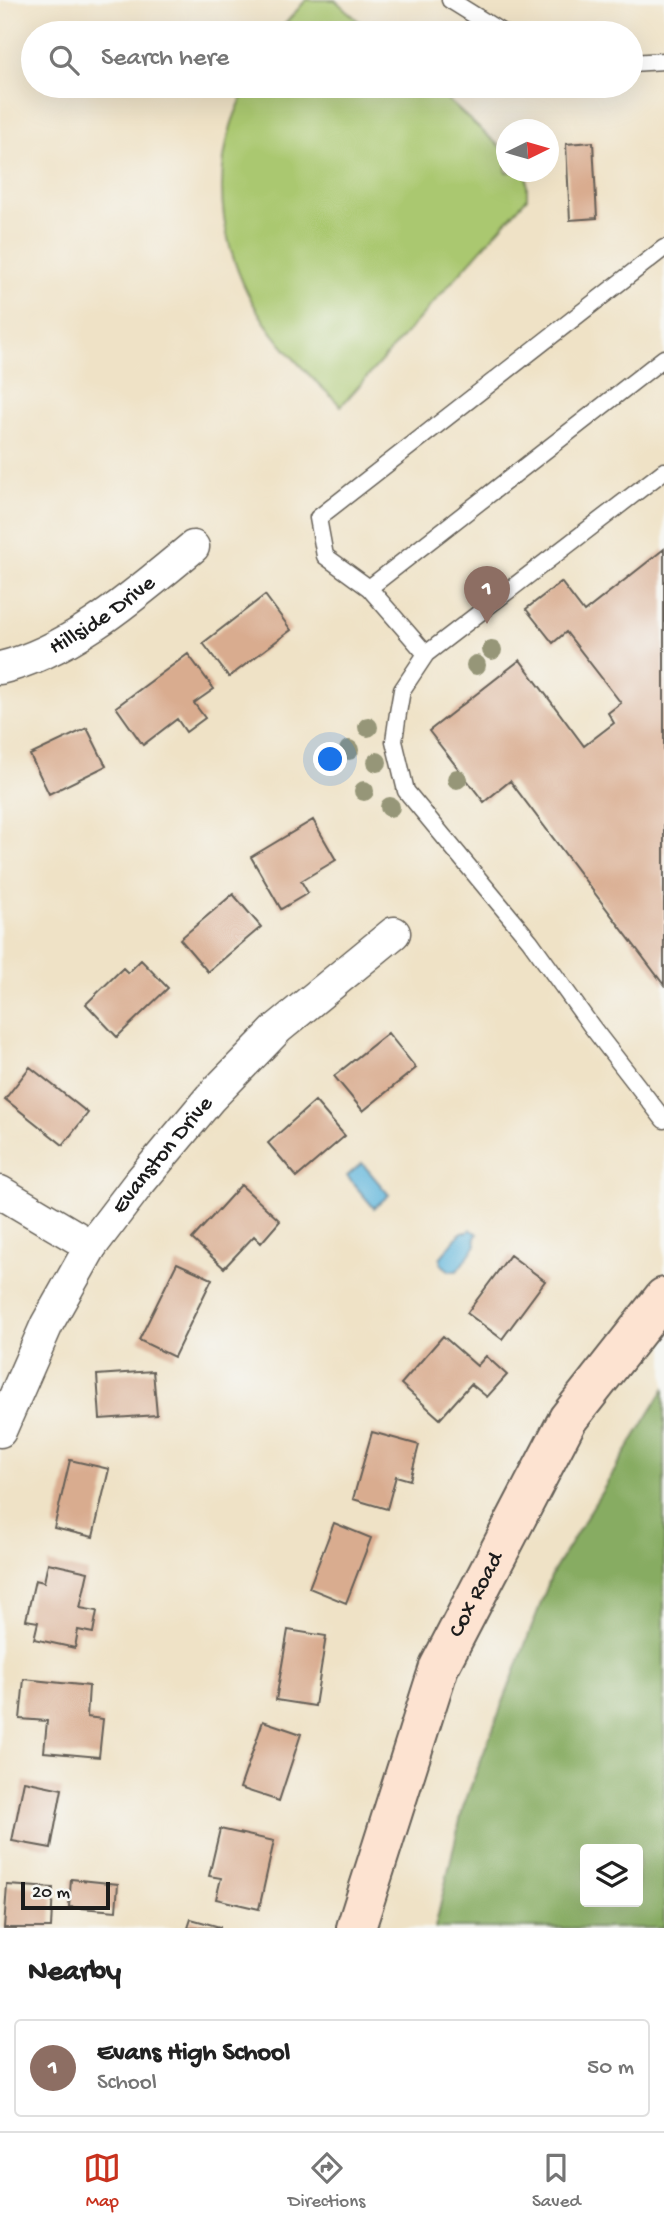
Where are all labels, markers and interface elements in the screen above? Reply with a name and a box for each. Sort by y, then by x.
search box [21,21,643,98]
icon: search [45,41,83,79]
text: Search here [101,44,229,75]
north arrow [496,119,559,182]
pin: 1 [464,566,510,624]
street label: Hillside Drive [45,569,162,661]
your location [313,742,347,776]
street label: Evanston Drive [106,1090,220,1220]
street label: Cox Road [443,1547,510,1642]
map controls [580,1844,643,1907]
button: layers [580,1844,643,1907]
scale bar [21,1879,110,1911]
text: 20 m [32,1882,70,1905]
text: Nearby [28,1956,121,1991]
text: Evans High School [97,2039,290,2070]
text: 1 [48,2055,58,2082]
text: 50 m [587,2055,634,2082]
text: School [97,2070,157,2097]
tab: Map [83,2149,121,2214]
tab: Directions [288,2149,365,2214]
tab: Saved [532,2149,581,2214]

